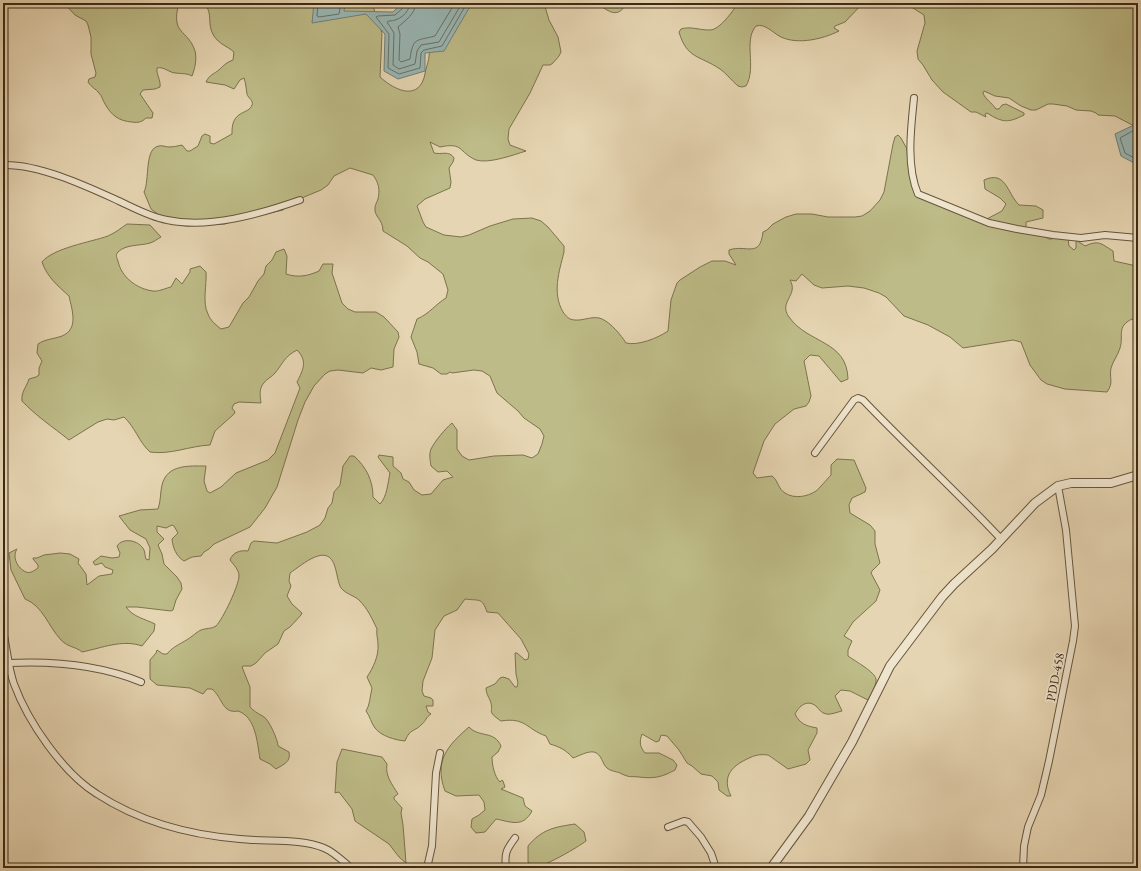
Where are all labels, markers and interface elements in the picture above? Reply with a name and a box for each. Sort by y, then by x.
street label: PDD-458 [1042,651,1068,703]

